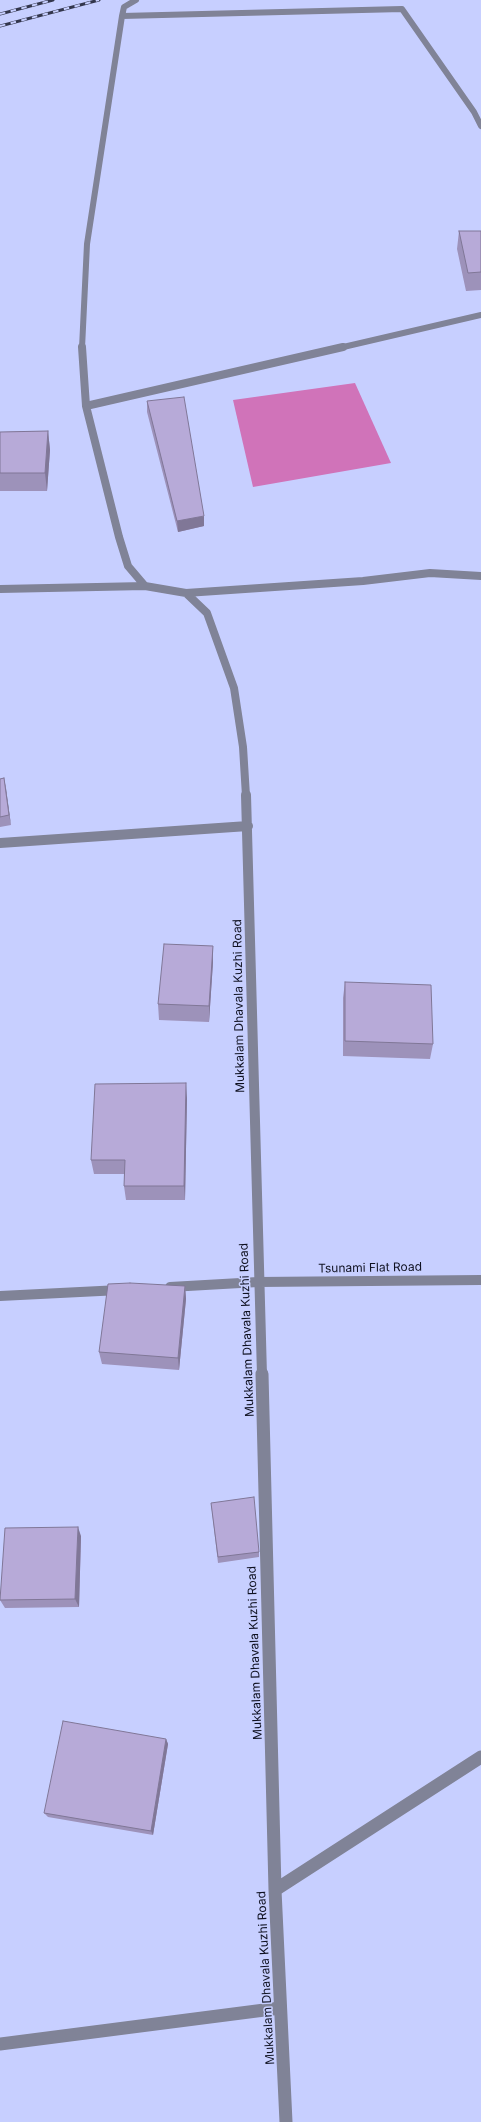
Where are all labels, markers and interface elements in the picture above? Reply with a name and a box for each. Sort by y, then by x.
street label: Mukkalam Dhavala Kuzhi Road [230,919,248,1093]
street label: Mukkalam Dhavala Kuzhi Road [237,1243,257,1417]
street label: Tsunami Flat Road [318,1260,422,1276]
street label: Mukkalam Dhavala Kuzhi Road [245,1566,265,1740]
street label: Mukkalam Dhavala Kuzhi Road [254,1891,278,2065]

